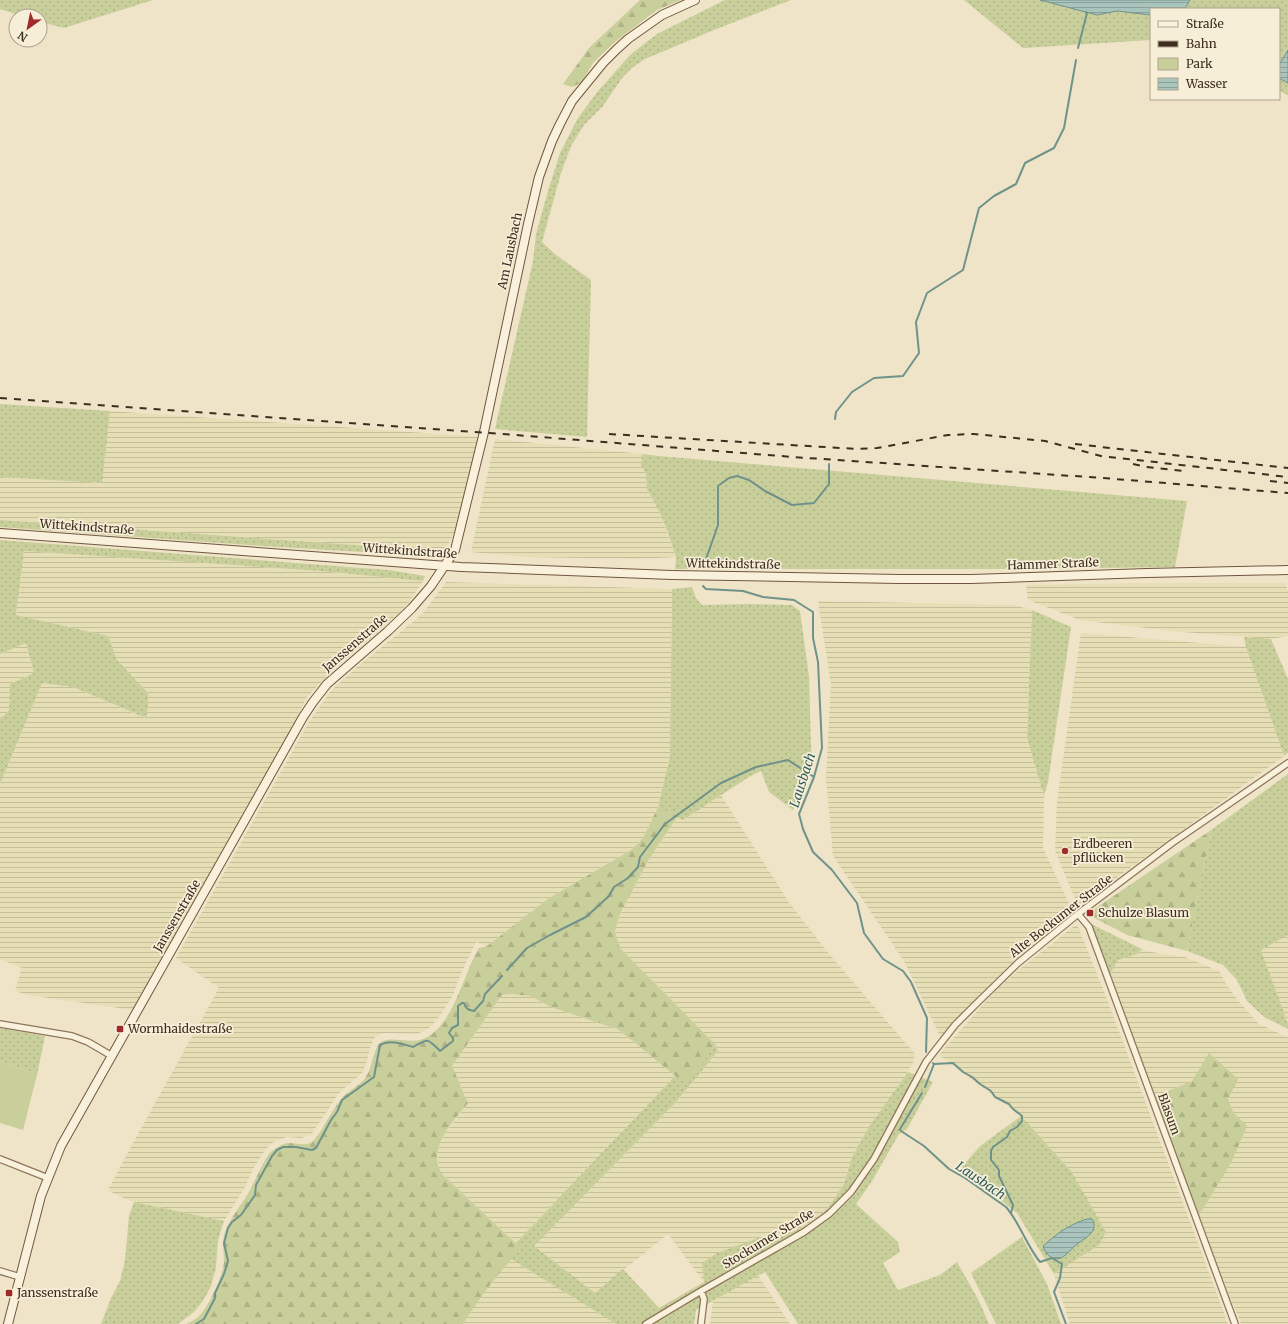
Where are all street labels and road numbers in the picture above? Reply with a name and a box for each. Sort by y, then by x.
street label: Am Lausbach [494,211,525,292]
street label: Wittekindstraße [38,516,135,537]
street label: Wittekindstraße [361,540,458,561]
street label: Hammer Straße [1007,554,1099,573]
street label: Wittekindstraße [685,555,780,572]
street label: Janssenstraße [318,610,390,676]
street label: Alte Bockumer Straße [1005,871,1115,961]
street label: Janssenstraße [149,877,203,955]
street label: Blasum [1155,1091,1184,1137]
street label: Stockumer Straße [719,1205,816,1272]

